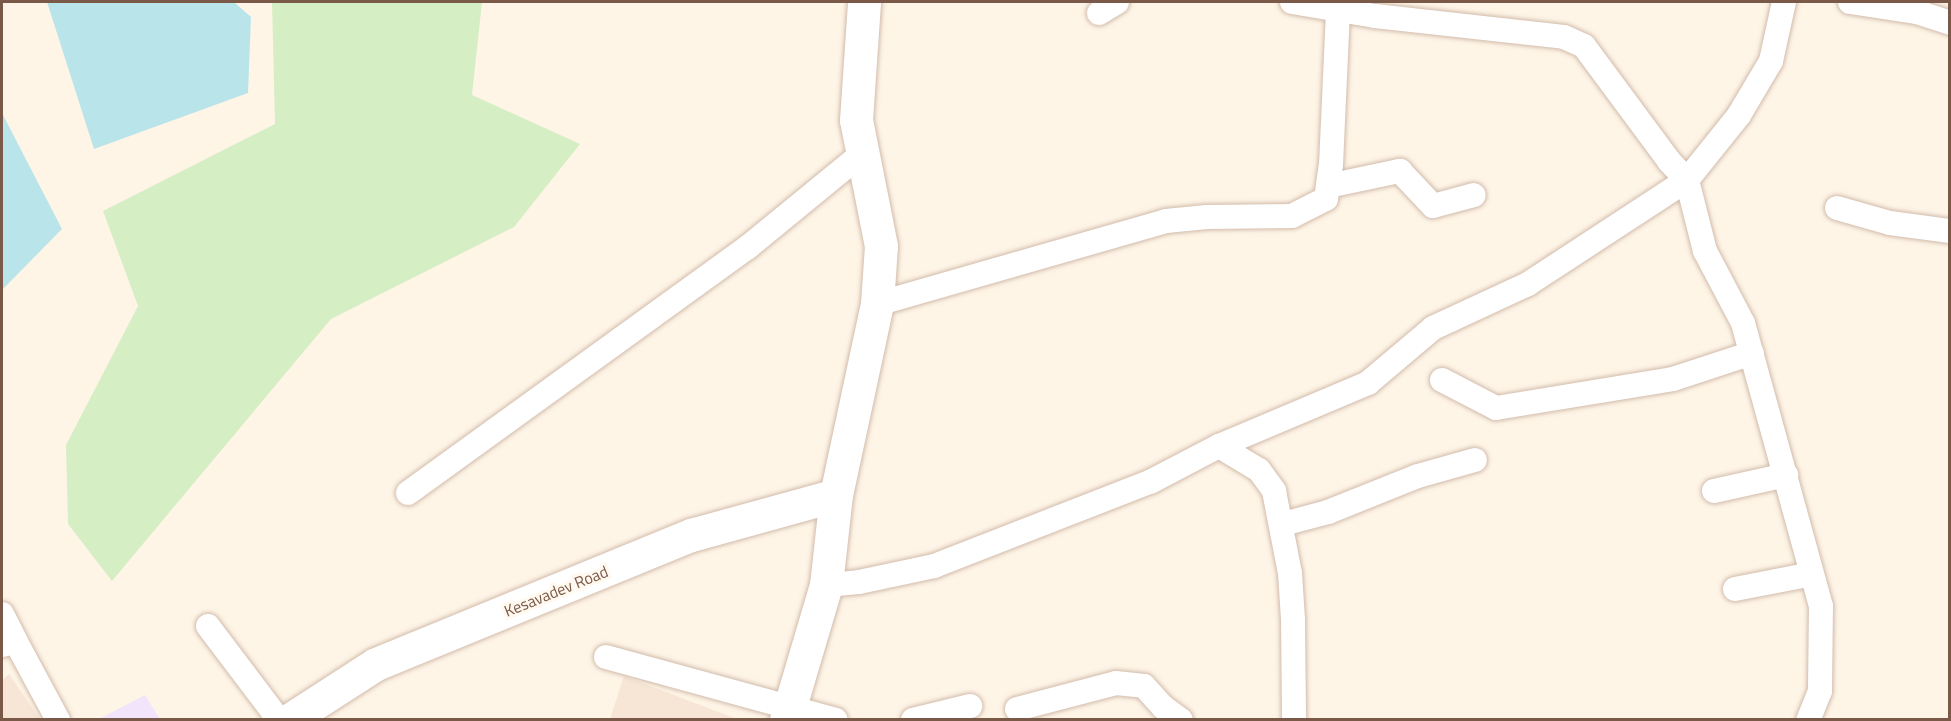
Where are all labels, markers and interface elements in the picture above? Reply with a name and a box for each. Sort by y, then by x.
street label: Kesavadev Road [501,561,611,621]

